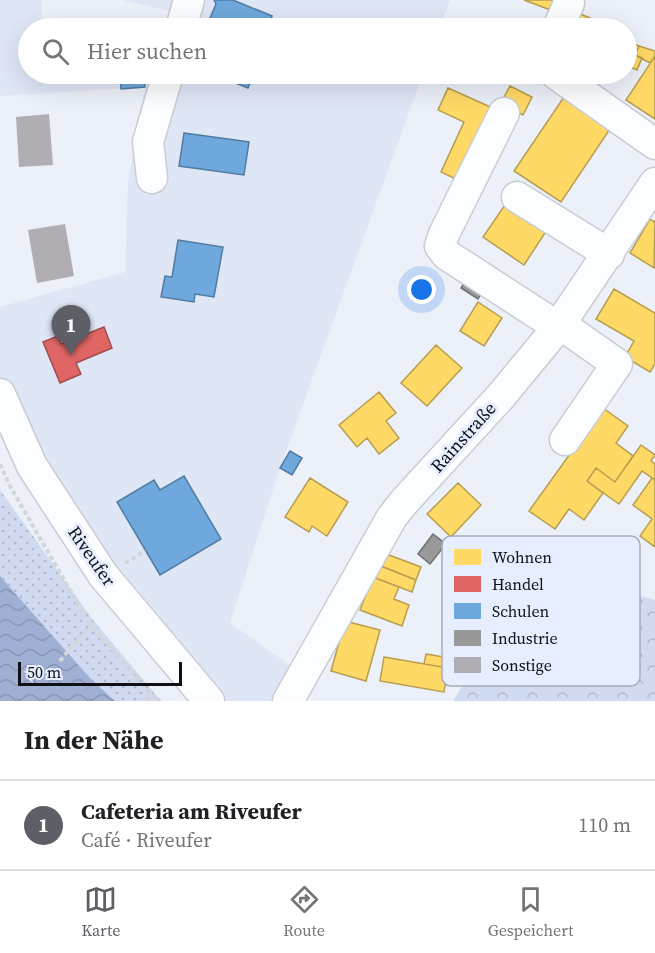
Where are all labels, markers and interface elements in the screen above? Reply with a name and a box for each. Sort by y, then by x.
search box [18,18,637,84]
icon: search [39,35,72,68]
text: Hier suchen [87,36,207,66]
your location [407,275,436,304]
pin: 1 [52,306,90,355]
street label: Rainstraße [425,396,501,478]
street label: Riveufer [62,521,122,591]
legend [442,536,640,686]
text: Wohnen [492,546,552,568]
text: Handel [492,573,544,595]
text: Schulen [492,600,550,622]
text: Industrie [492,627,558,649]
text: Sonstige [492,654,552,676]
scale bar [18,659,182,686]
text: 50 m [27,661,61,683]
text: In der Nähe [24,722,164,758]
text: Cafeteria am Riveufer [81,796,302,826]
text: 1 [38,811,49,839]
text: 110 m [578,811,631,839]
text: Café · Riveufer [81,826,212,854]
tab: Karte [81,883,120,941]
tab: Route [283,883,325,941]
tab: Gespeichert [488,883,574,941]

